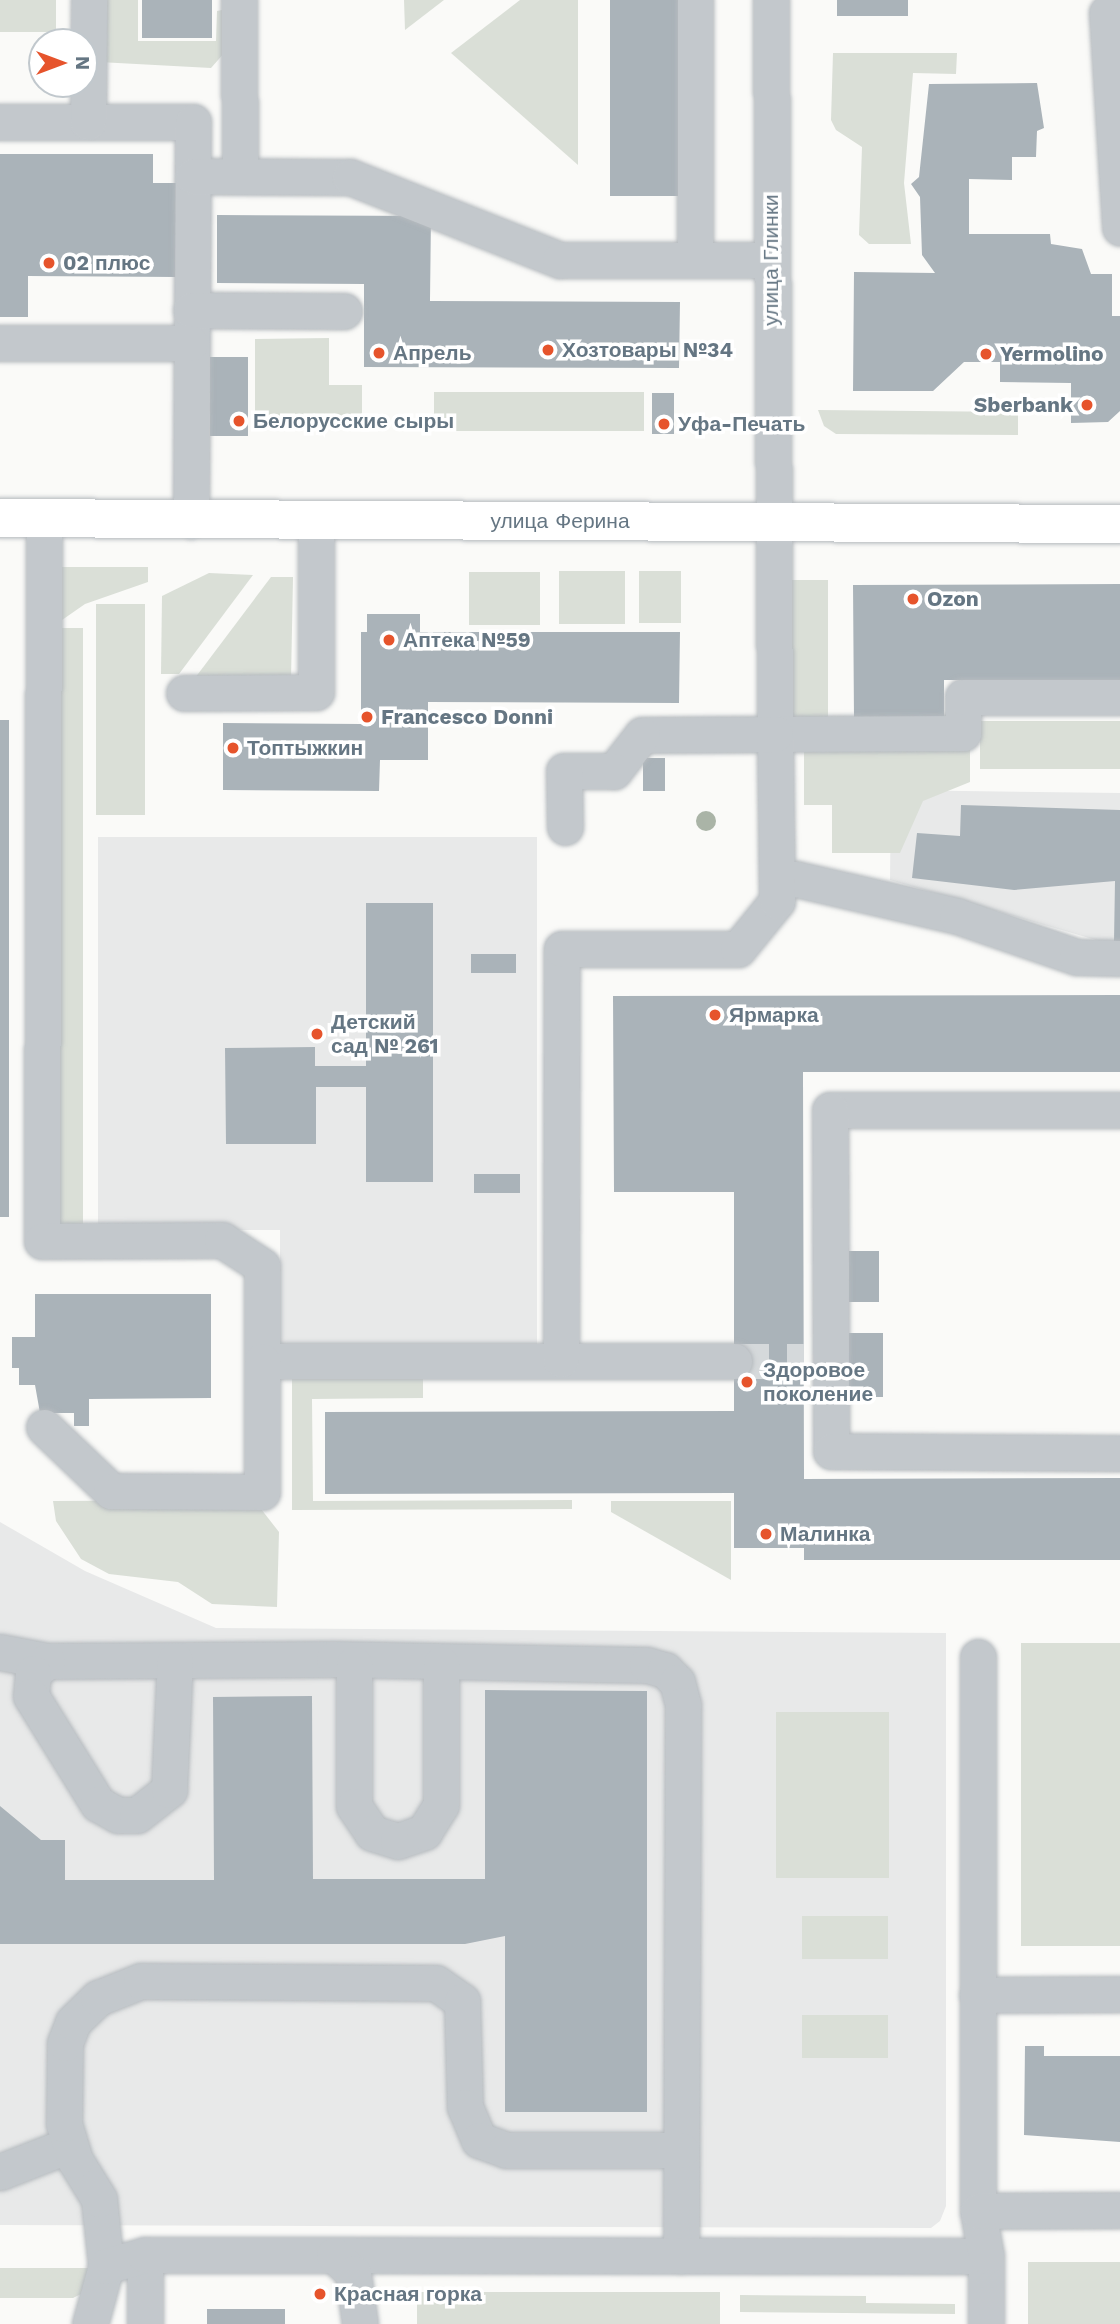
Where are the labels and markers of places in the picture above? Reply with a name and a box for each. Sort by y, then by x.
place label: 02 плюс [63,250,150,276]
marker: 02 плюс [41,255,57,271]
place label: Хозтовары №34 [562,337,733,363]
place label: Апрель [393,340,472,366]
place label: Yermolino [1000,341,1104,367]
marker: Хозтовары №34 [540,342,556,358]
marker: Апрель [371,345,387,361]
marker: Yermolino [978,346,994,362]
place label: Sberbank [974,392,1073,418]
marker: Sberbank [1079,397,1095,413]
place label: Белорусские сыры [253,408,454,434]
place label: Уфа-Печать [678,411,806,437]
marker: Белорусские сыры [231,413,247,429]
marker: Уфа-Печать [656,416,672,432]
place label: Ozon [927,586,979,612]
marker: Ozon [905,591,921,607]
place label: Аптека №59 [403,627,531,653]
marker: Аптека №59 [381,632,397,648]
place label: Francesco Donni [381,704,553,730]
marker: Francesco Donni [359,709,375,725]
place label: Топтыжкин [247,735,363,761]
marker: Топтыжкин [225,740,241,756]
place label: Ярмарка [729,1002,819,1028]
marker: Ярмарка [707,1007,723,1023]
place label: Детский сад № 261 [331,1009,439,1059]
marker: Детский сад № 261 [309,1026,325,1042]
place label: Здоровое поколение [763,1357,873,1407]
marker: Здоровое поколение [737,1372,757,1392]
place label: Малинка [780,1521,871,1547]
marker: Малинка [758,1526,774,1542]
place label: Красная горка [334,2281,482,2307]
marker: Красная горка [312,2286,328,2302]

